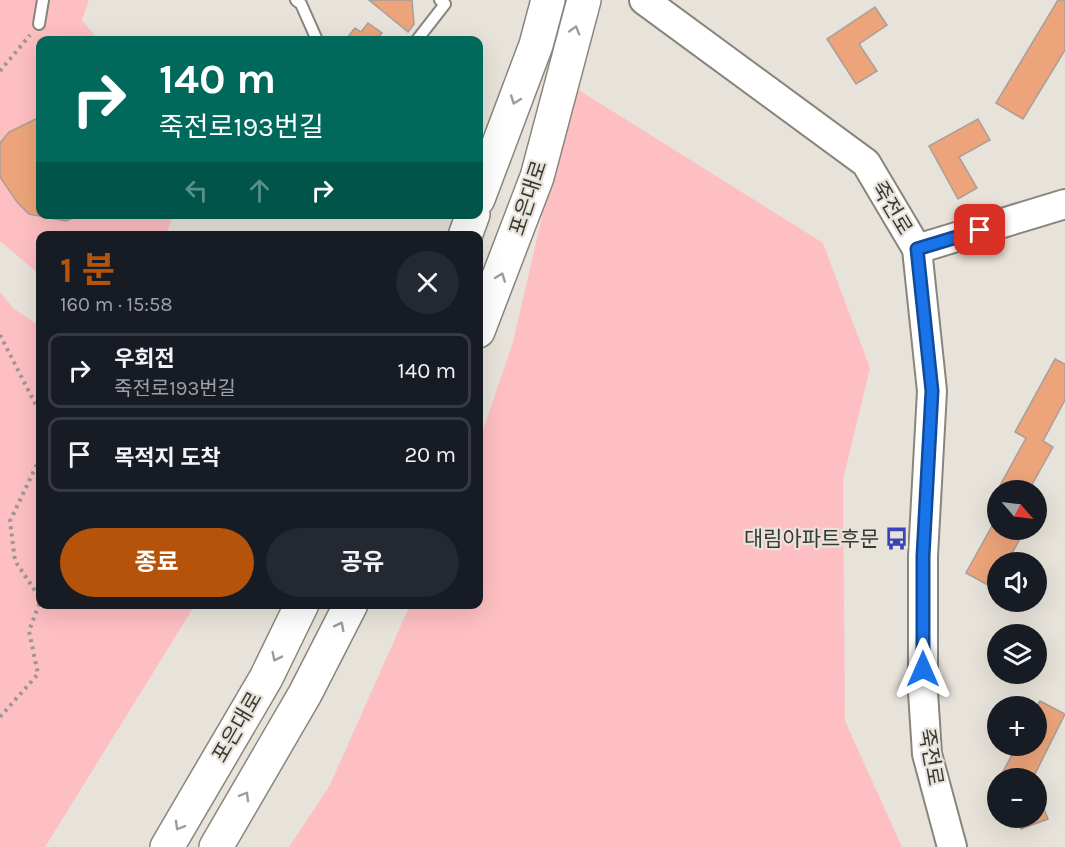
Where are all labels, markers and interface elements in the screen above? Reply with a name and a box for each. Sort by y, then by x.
one-way arrow [568,25,581,35]
text: 140 m [159,54,276,104]
icon: right [60,60,138,138]
one-way arrow [510,94,523,105]
text: 죽전로193번길 [159,111,324,143]
street label: 포은대로 [505,158,551,238]
icon: left [180,174,213,207]
icon: ahead [243,174,276,207]
icon: right [306,174,339,207]
street label: 죽전로 [867,177,917,239]
pin [954,204,1005,255]
icon: arrive [963,213,996,246]
text: 1 분 [60,249,115,291]
button: close [396,251,459,314]
one-way arrow [493,272,506,283]
text: 160 m · 15:58 [60,293,173,316]
text: 우회전 [114,346,175,372]
icon: right [63,354,96,387]
text: 140 m [398,358,456,384]
text: 죽전로193번길 [114,377,236,400]
icon: arrive [63,438,96,471]
text: 20 m [404,442,456,468]
text: 목적지 도착 [114,445,221,471]
north arrow [987,480,1047,540]
map controls [987,480,1047,828]
bus stop icon: 대림아파트후문 [884,526,910,552]
place label: 대림아파트후문 [744,527,879,551]
button: 종료 [60,528,254,597]
button: 공유 [266,528,459,597]
button: sound [987,552,1047,612]
one-way arrow [333,622,344,632]
button: layers [987,624,1047,684]
position arrow [891,637,955,701]
one-way arrow [272,651,284,662]
street label: 포은대로 [207,688,267,766]
button: + [987,696,1047,756]
street label: 죽전로 [914,726,948,788]
button: − [987,768,1047,828]
one-way arrow [238,792,250,802]
one-way arrow [175,820,187,830]

